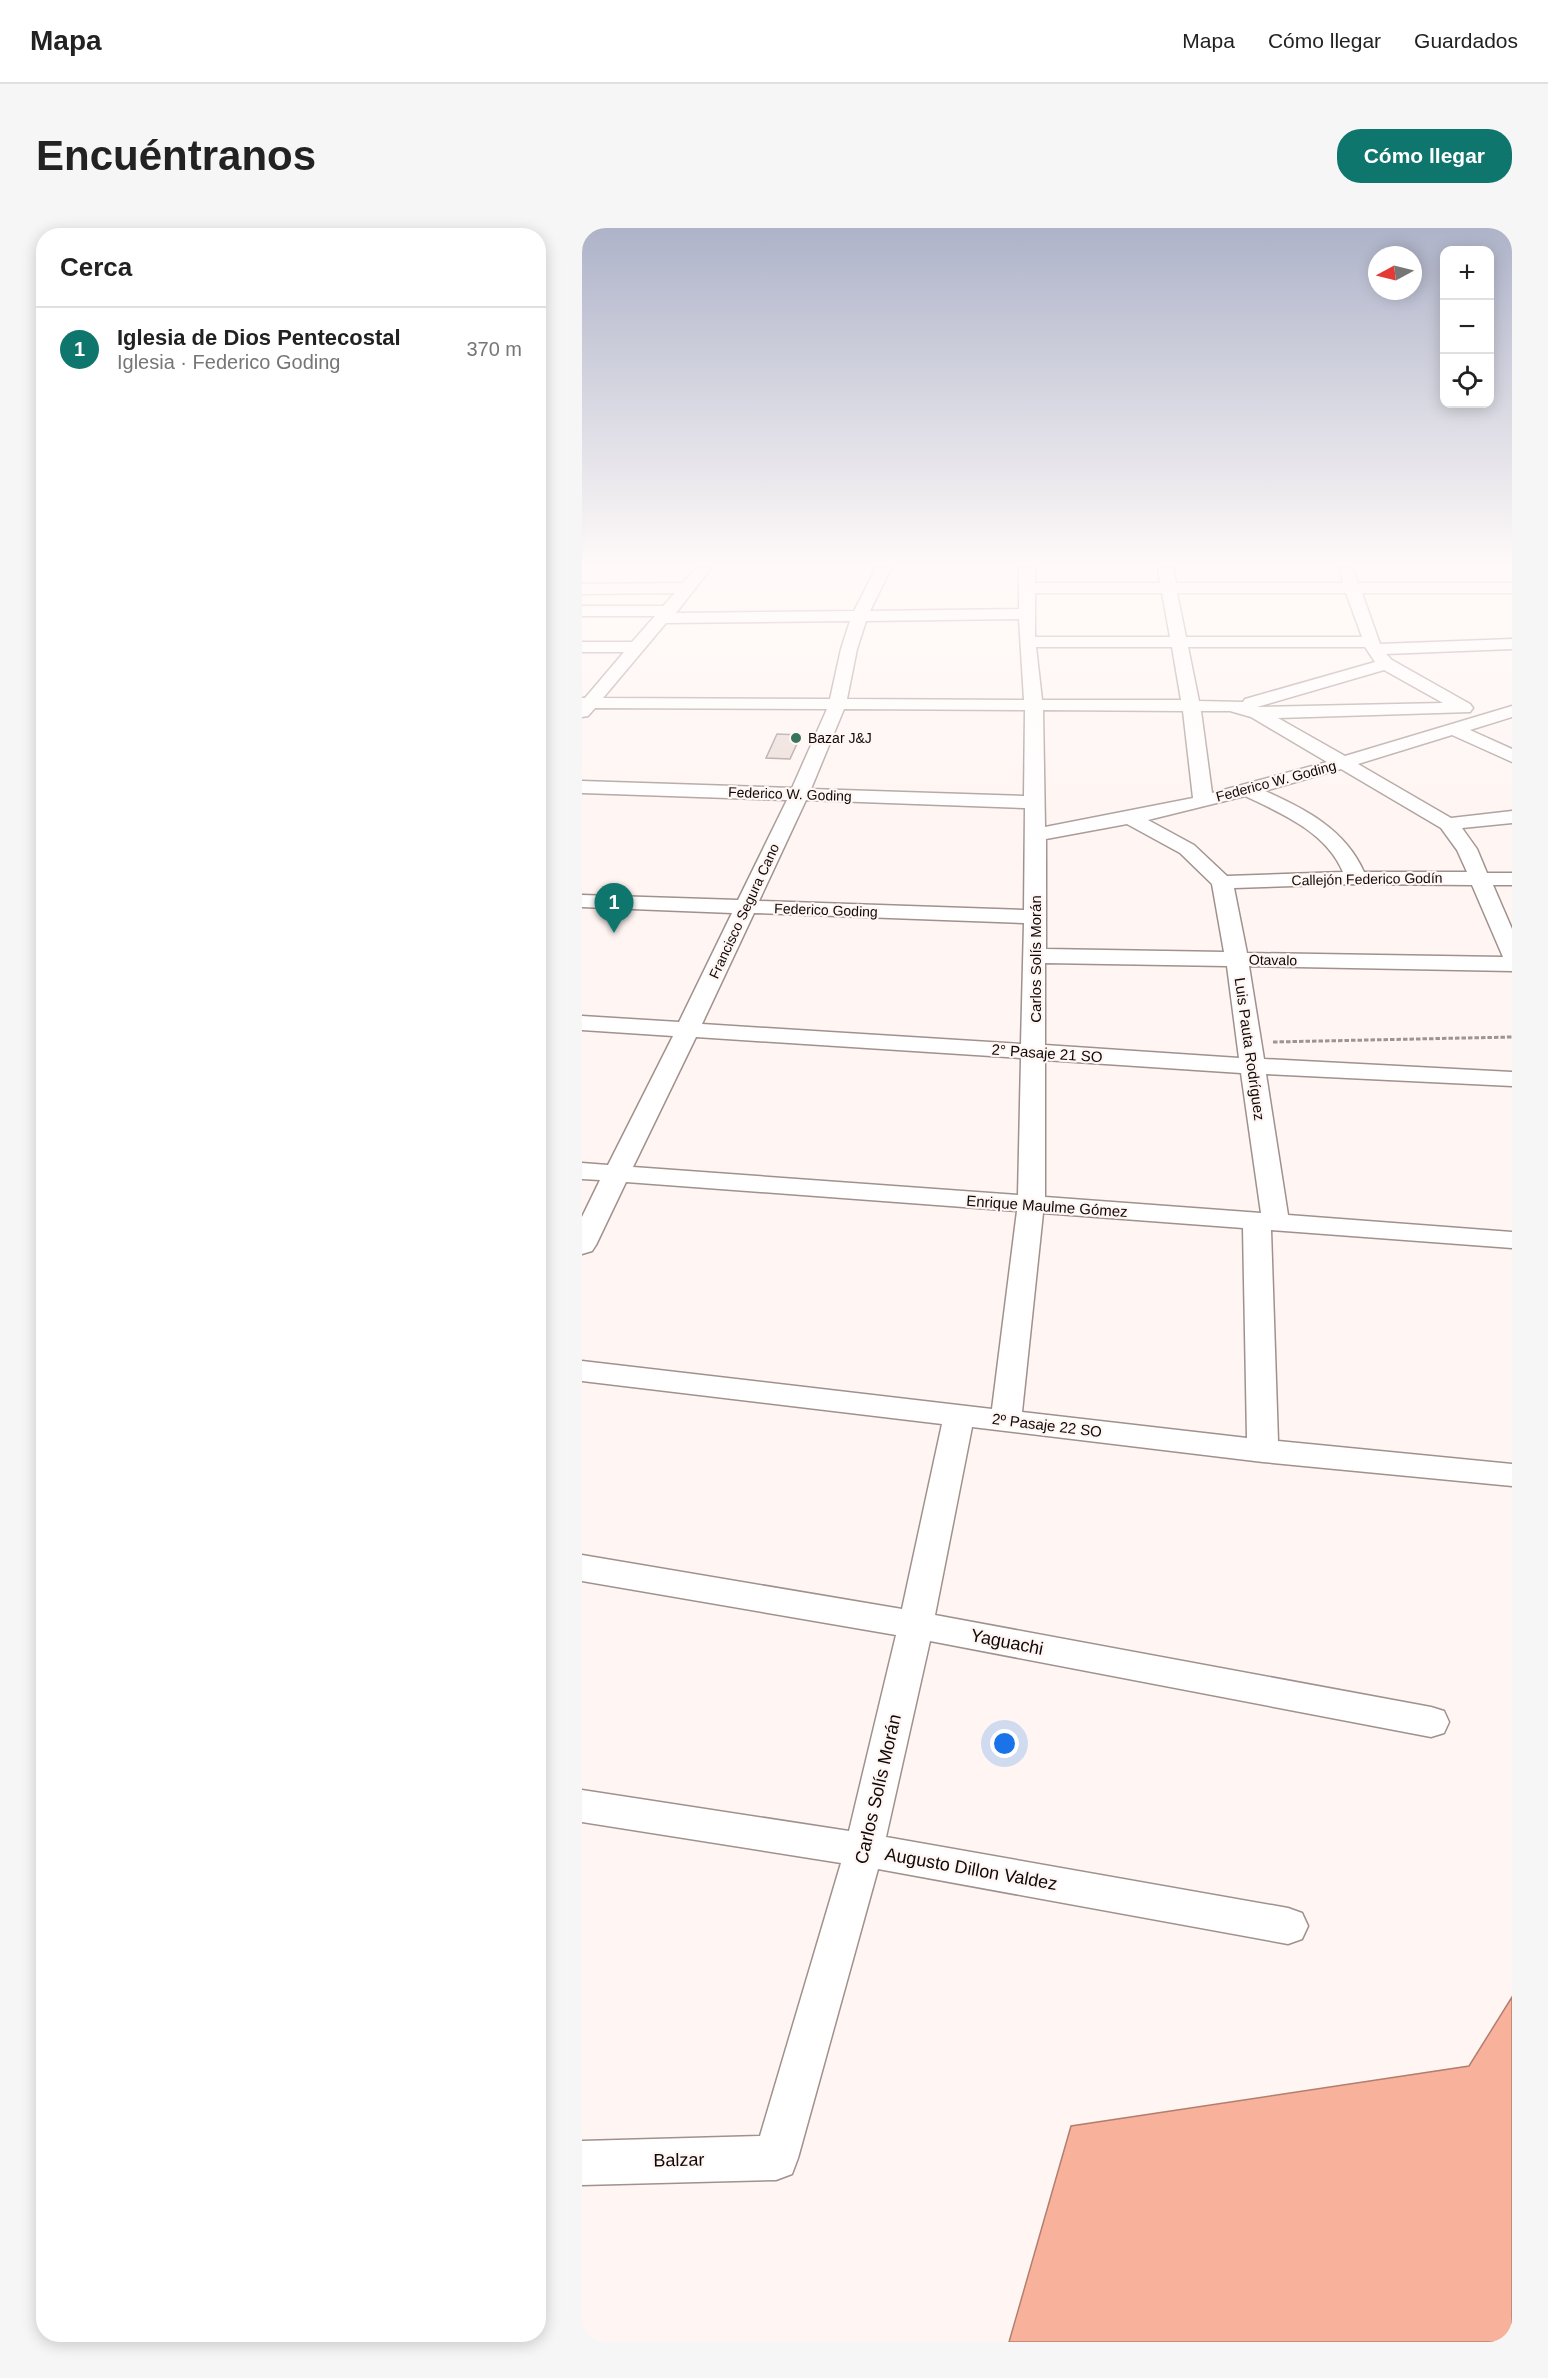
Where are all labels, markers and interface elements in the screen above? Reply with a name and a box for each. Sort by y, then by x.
text: Mapa [30,25,102,56]
text: Mapa [1182,29,1235,52]
text: Cómo llegar [1268,29,1381,52]
text: Guardados [1414,29,1518,52]
button: Cómo llegar [1337,129,1512,183]
text: Encuéntranos [36,132,316,179]
north arrow [1368,246,1422,300]
map controls [1440,246,1494,408]
button: + [1440,246,1494,300]
text: Cerca [60,252,132,282]
button: − [1440,300,1494,354]
text: Iglesia de Dios Pentecostal [117,325,401,350]
text: 1 [74,338,85,360]
text: 370 m [466,338,522,360]
text: Iglesia · Federico Goding [117,351,340,373]
button: locate [1440,354,1494,408]
place label: Bazar J&J [808,730,872,746]
marker: Bazar J&J [789,731,803,745]
street label: Federico W. Goding [1214,757,1338,805]
street label: Federico W. Goding [728,784,852,804]
street label: Francisco Segura Cano [706,841,782,981]
street label: Callejón Federico Godín [1291,870,1443,888]
pin: 1 [594,884,633,933]
street label: Carlos Solís Morán [1027,895,1044,1023]
street label: Federico Goding [774,900,878,920]
street label: Otavalo [1249,952,1297,968]
street label: Luis Pauta Rodríguez [1232,976,1268,1122]
street label: 2° Pasaje 21 SO [991,1041,1103,1065]
street label: Enrique Maulme Gómez [966,1192,1128,1220]
street label: 2º Pasaje 22 SO [991,1410,1103,1440]
street label: Yaguachi [969,1625,1045,1659]
street label: Carlos Solís Morán [851,1712,905,1866]
your location [990,1729,1019,1758]
street label: Augusto Dillon Valdez [883,1844,1059,1894]
street label: Balzar [653,2150,705,2170]

